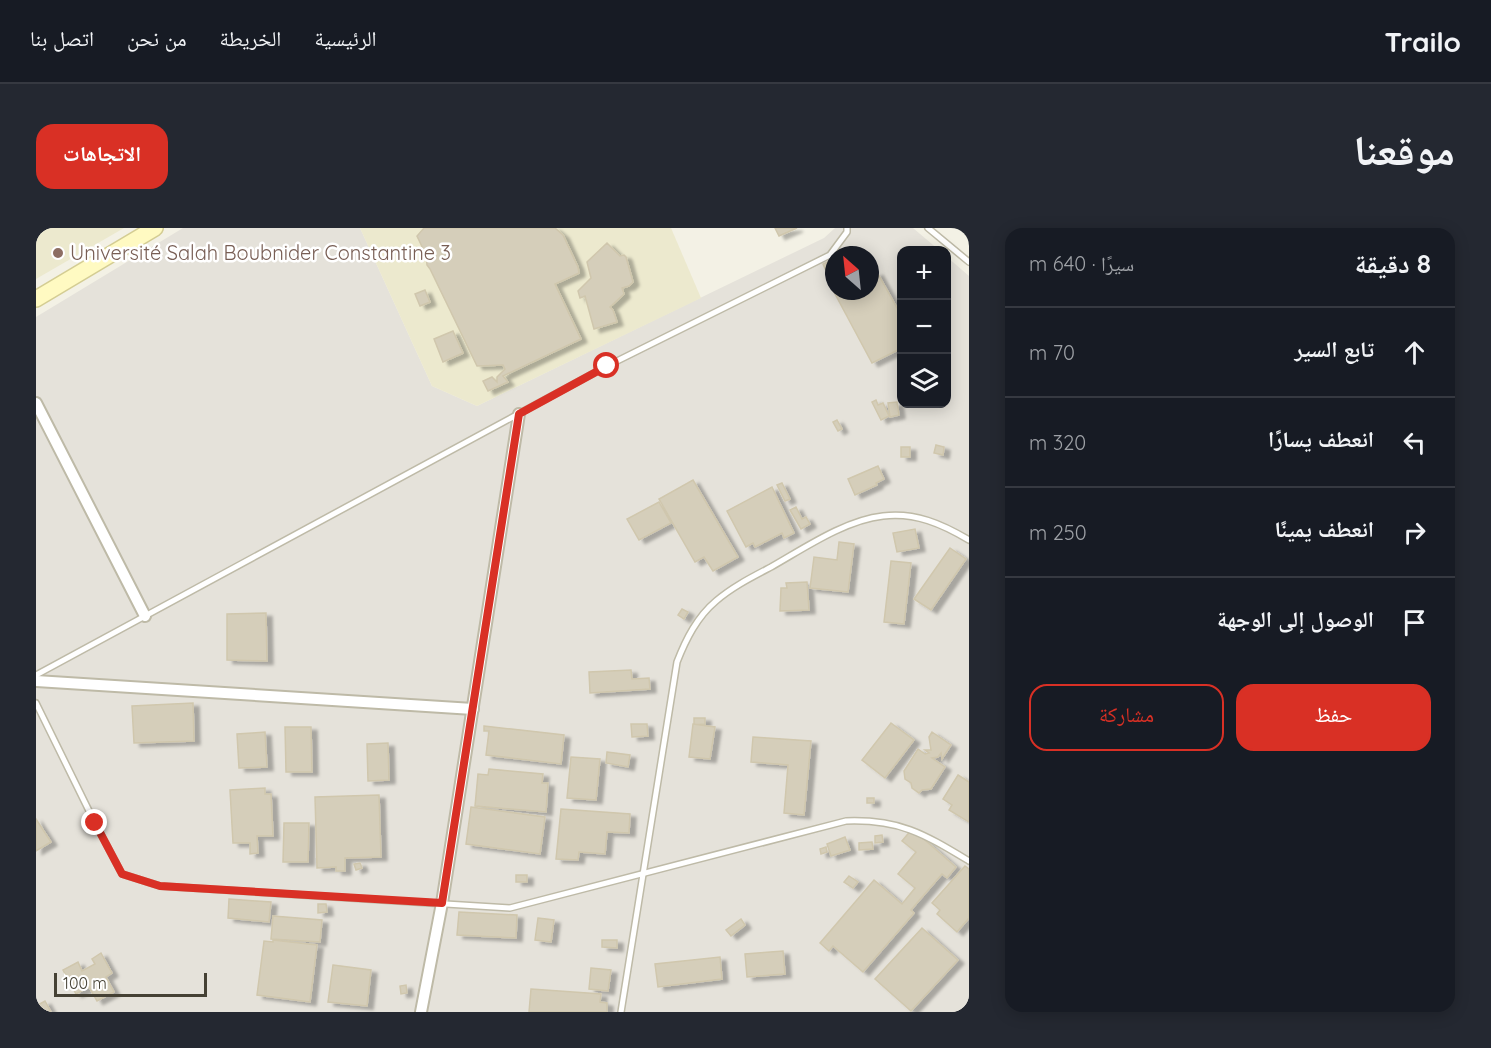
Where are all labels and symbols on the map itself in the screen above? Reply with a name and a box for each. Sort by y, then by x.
place label: Université Salah Boubnider Constantine 3 [70,240,451,265]
marker: Université Salah Boubnider Constantine 3 [51,246,65,260]
north arrow [825,246,879,300]
route start [593,352,619,378]
route end [81,809,107,835]
scale bar [54,970,207,998]

